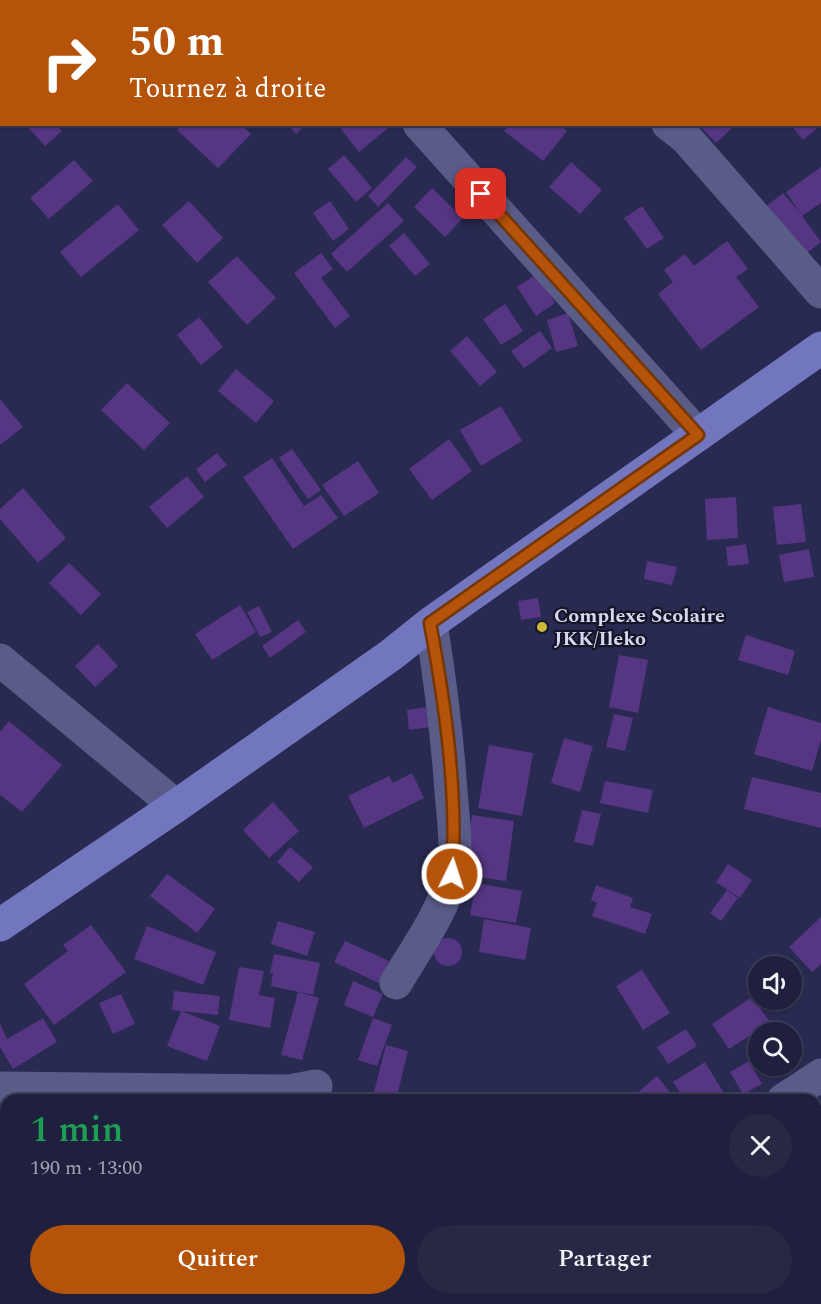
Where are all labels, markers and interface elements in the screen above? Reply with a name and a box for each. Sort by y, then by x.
text: 50 m [129,11,224,74]
icon: right [30,24,108,102]
text: Tournez à droite [129,68,326,110]
pin [455,168,506,219]
icon: arrive [464,177,497,210]
place label: Complexe Scolaire JKK/Ileko [554,601,725,654]
marker: Complexe Scolaire JKK/Ileko [535,620,549,634]
position arrow [420,842,484,906]
map controls [748,956,802,1076]
button: sound [748,956,802,1010]
button: search [748,1022,802,1076]
text: 1 min [30,1103,123,1158]
button: close [729,1114,792,1177]
text: 190 m · 13:00 [30,1153,142,1183]
button: Quitter [30,1225,405,1294]
button: Partager [417,1225,792,1294]

